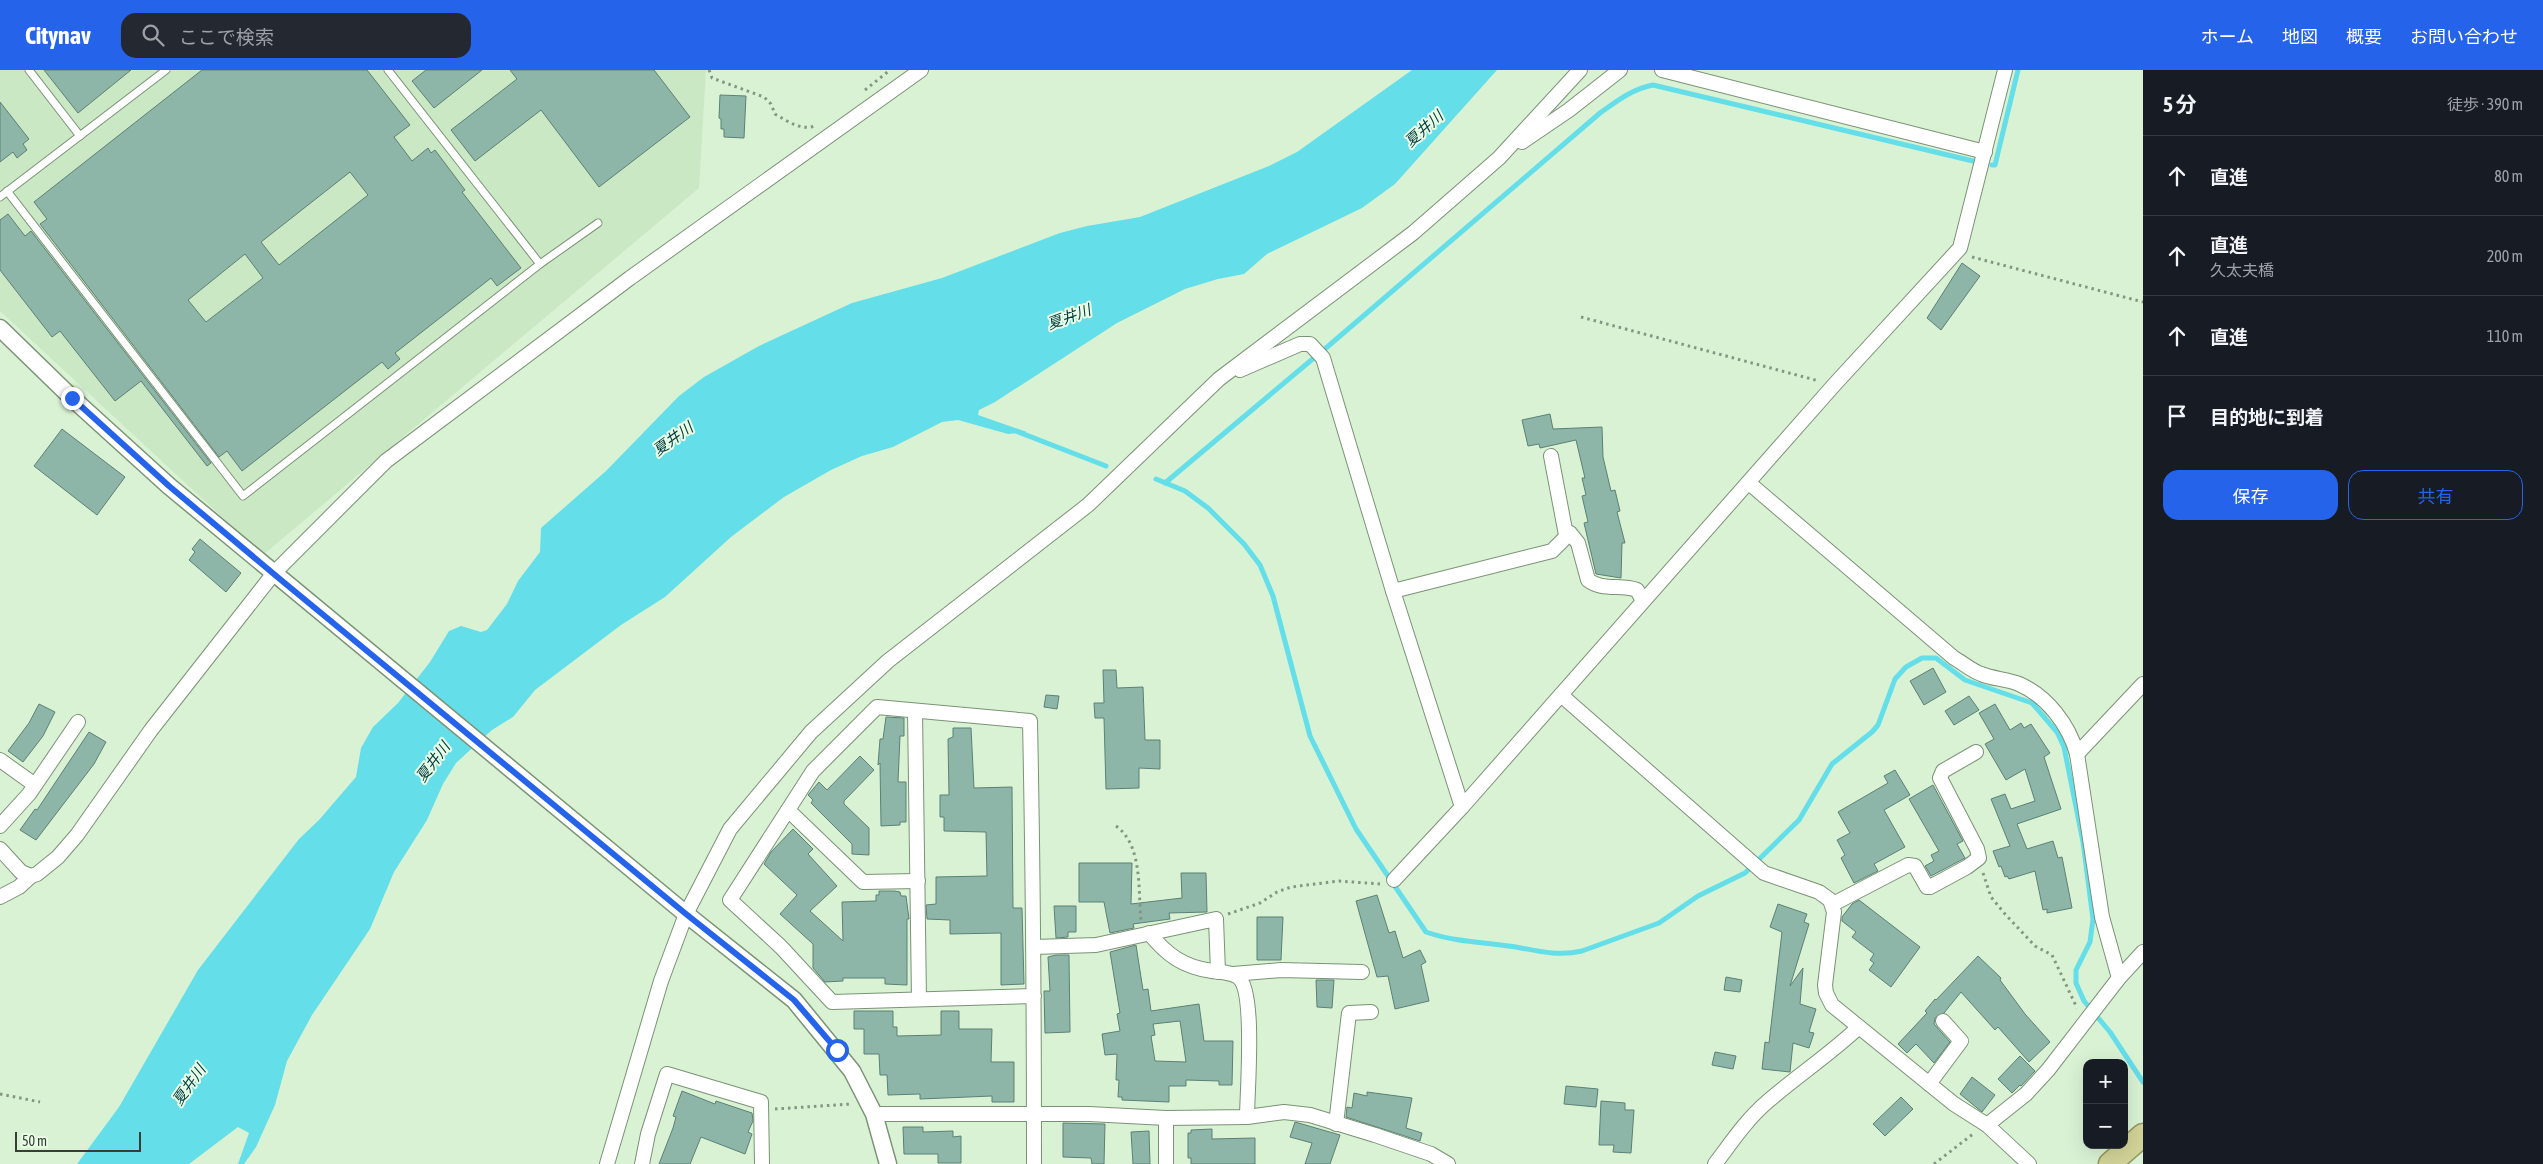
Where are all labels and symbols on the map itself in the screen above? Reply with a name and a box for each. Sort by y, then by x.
water label: 夏井川 [1401,106,1448,150]
water label: 夏井川 [1045,300,1095,332]
route end [61,387,84,410]
water label: 夏井川 [650,417,698,459]
water label: 夏井川 [412,737,454,785]
route start [826,1039,849,1062]
water label: 夏井川 [169,1060,210,1108]
scale bar [15,1129,141,1152]

